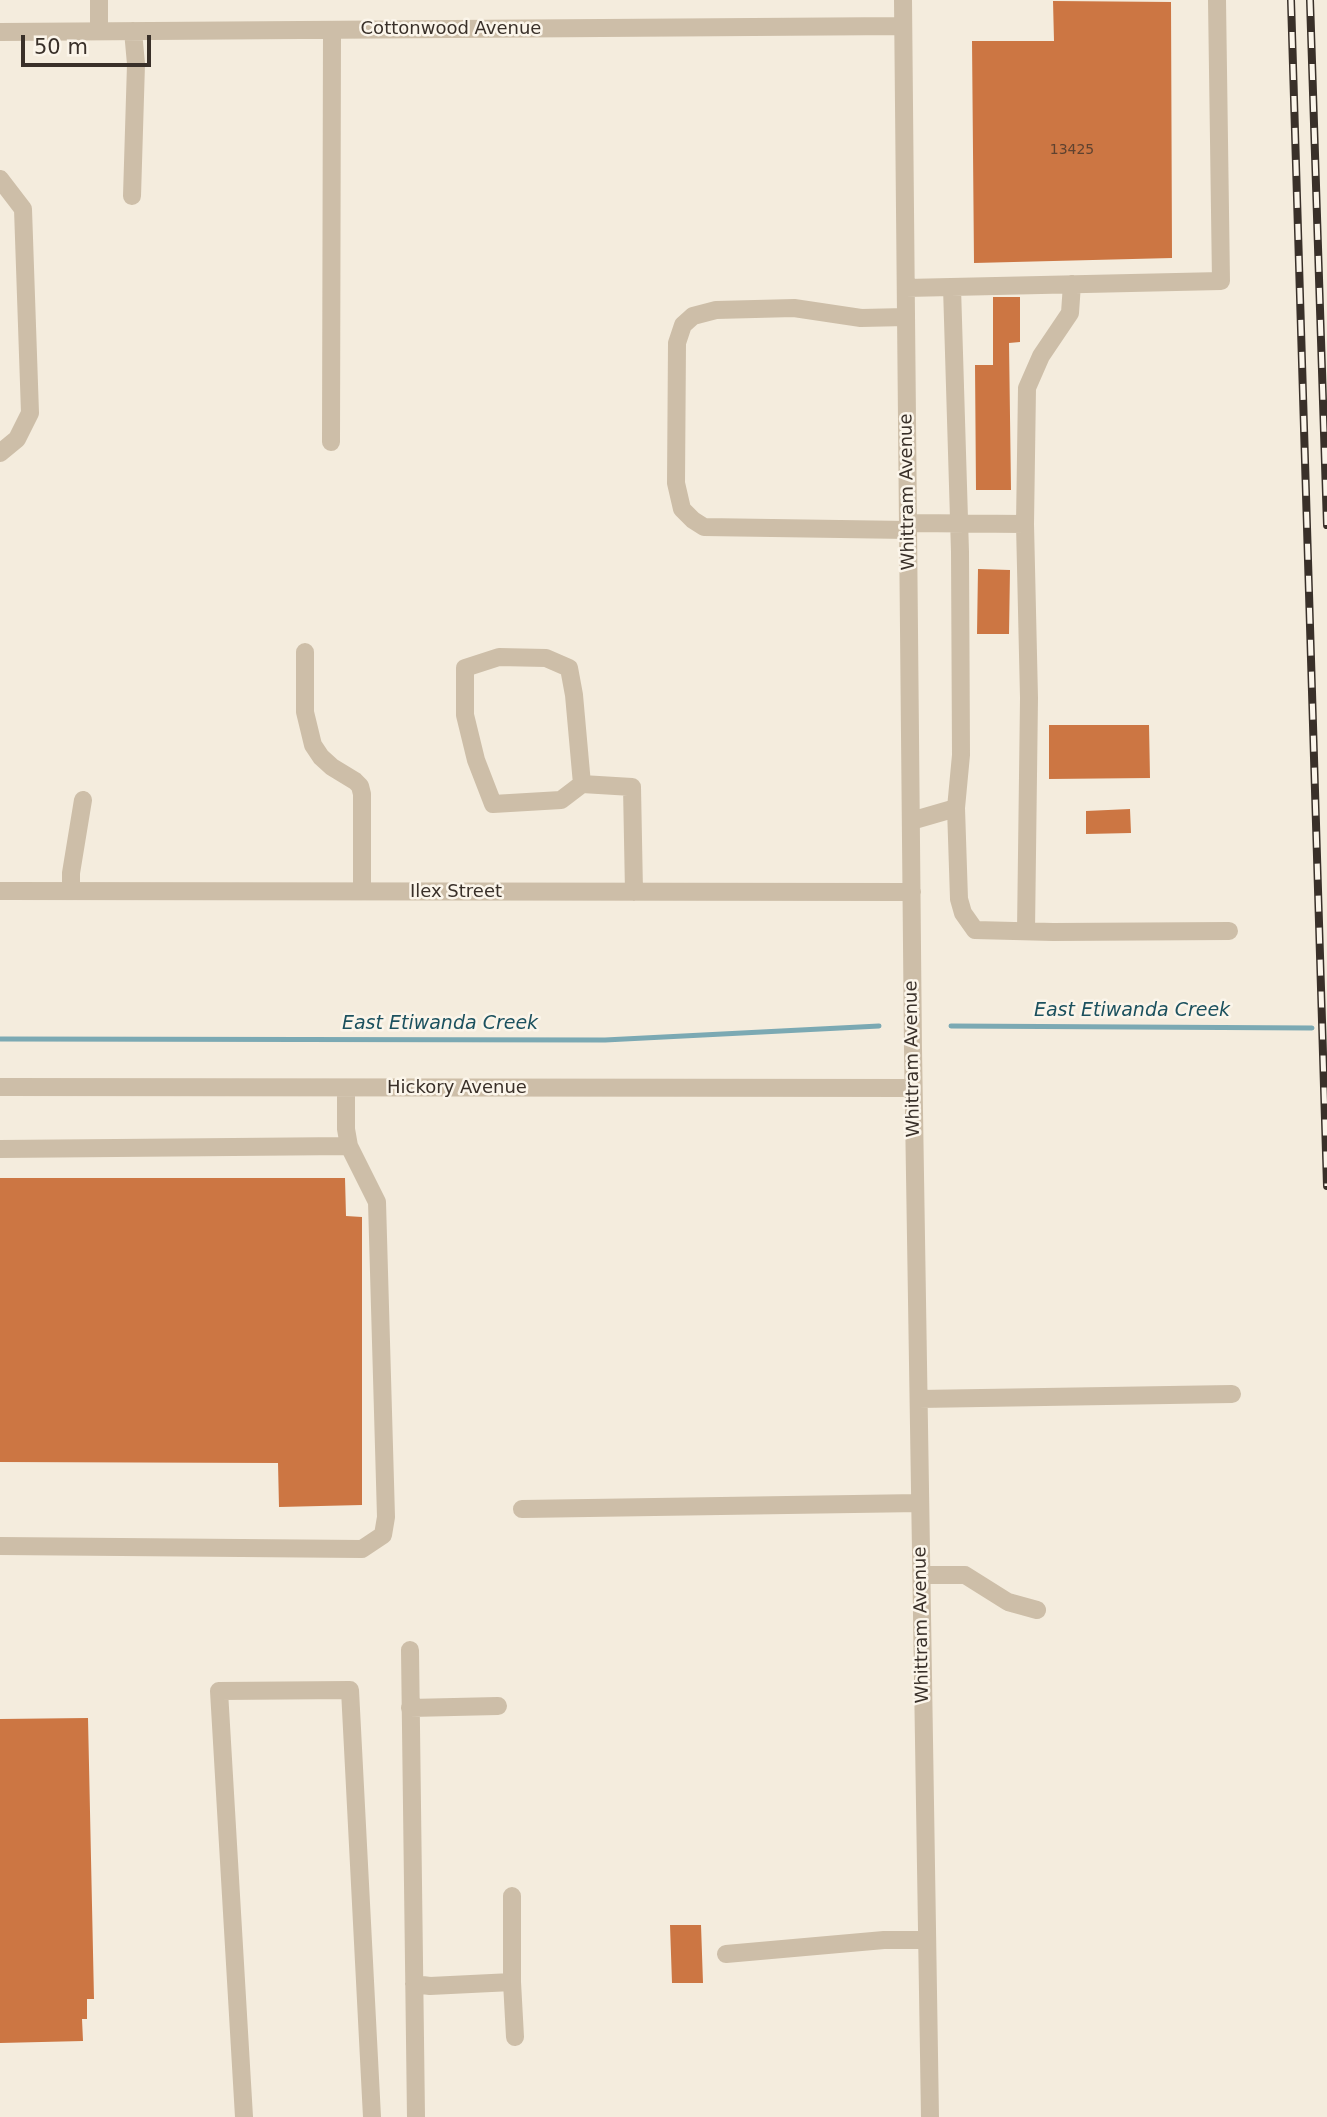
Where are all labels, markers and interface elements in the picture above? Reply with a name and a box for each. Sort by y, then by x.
street label: Cottonwood Avenue [361,18,541,40]
scale bar [24,21,154,65]
text: 50 m [34,35,88,59]
house number: 13425 [1050,142,1094,158]
street label: Whittram Avenue [896,413,920,571]
street label: Ilex Street [410,881,502,903]
street label: Whittram Avenue [901,980,925,1138]
water label: East Etiwanda Creek [1034,1000,1230,1022]
water label: East Etiwanda Creek [342,1013,538,1035]
street label: Hickory Avenue [387,1077,527,1099]
street label: Whittram Avenue [910,1546,934,1704]

